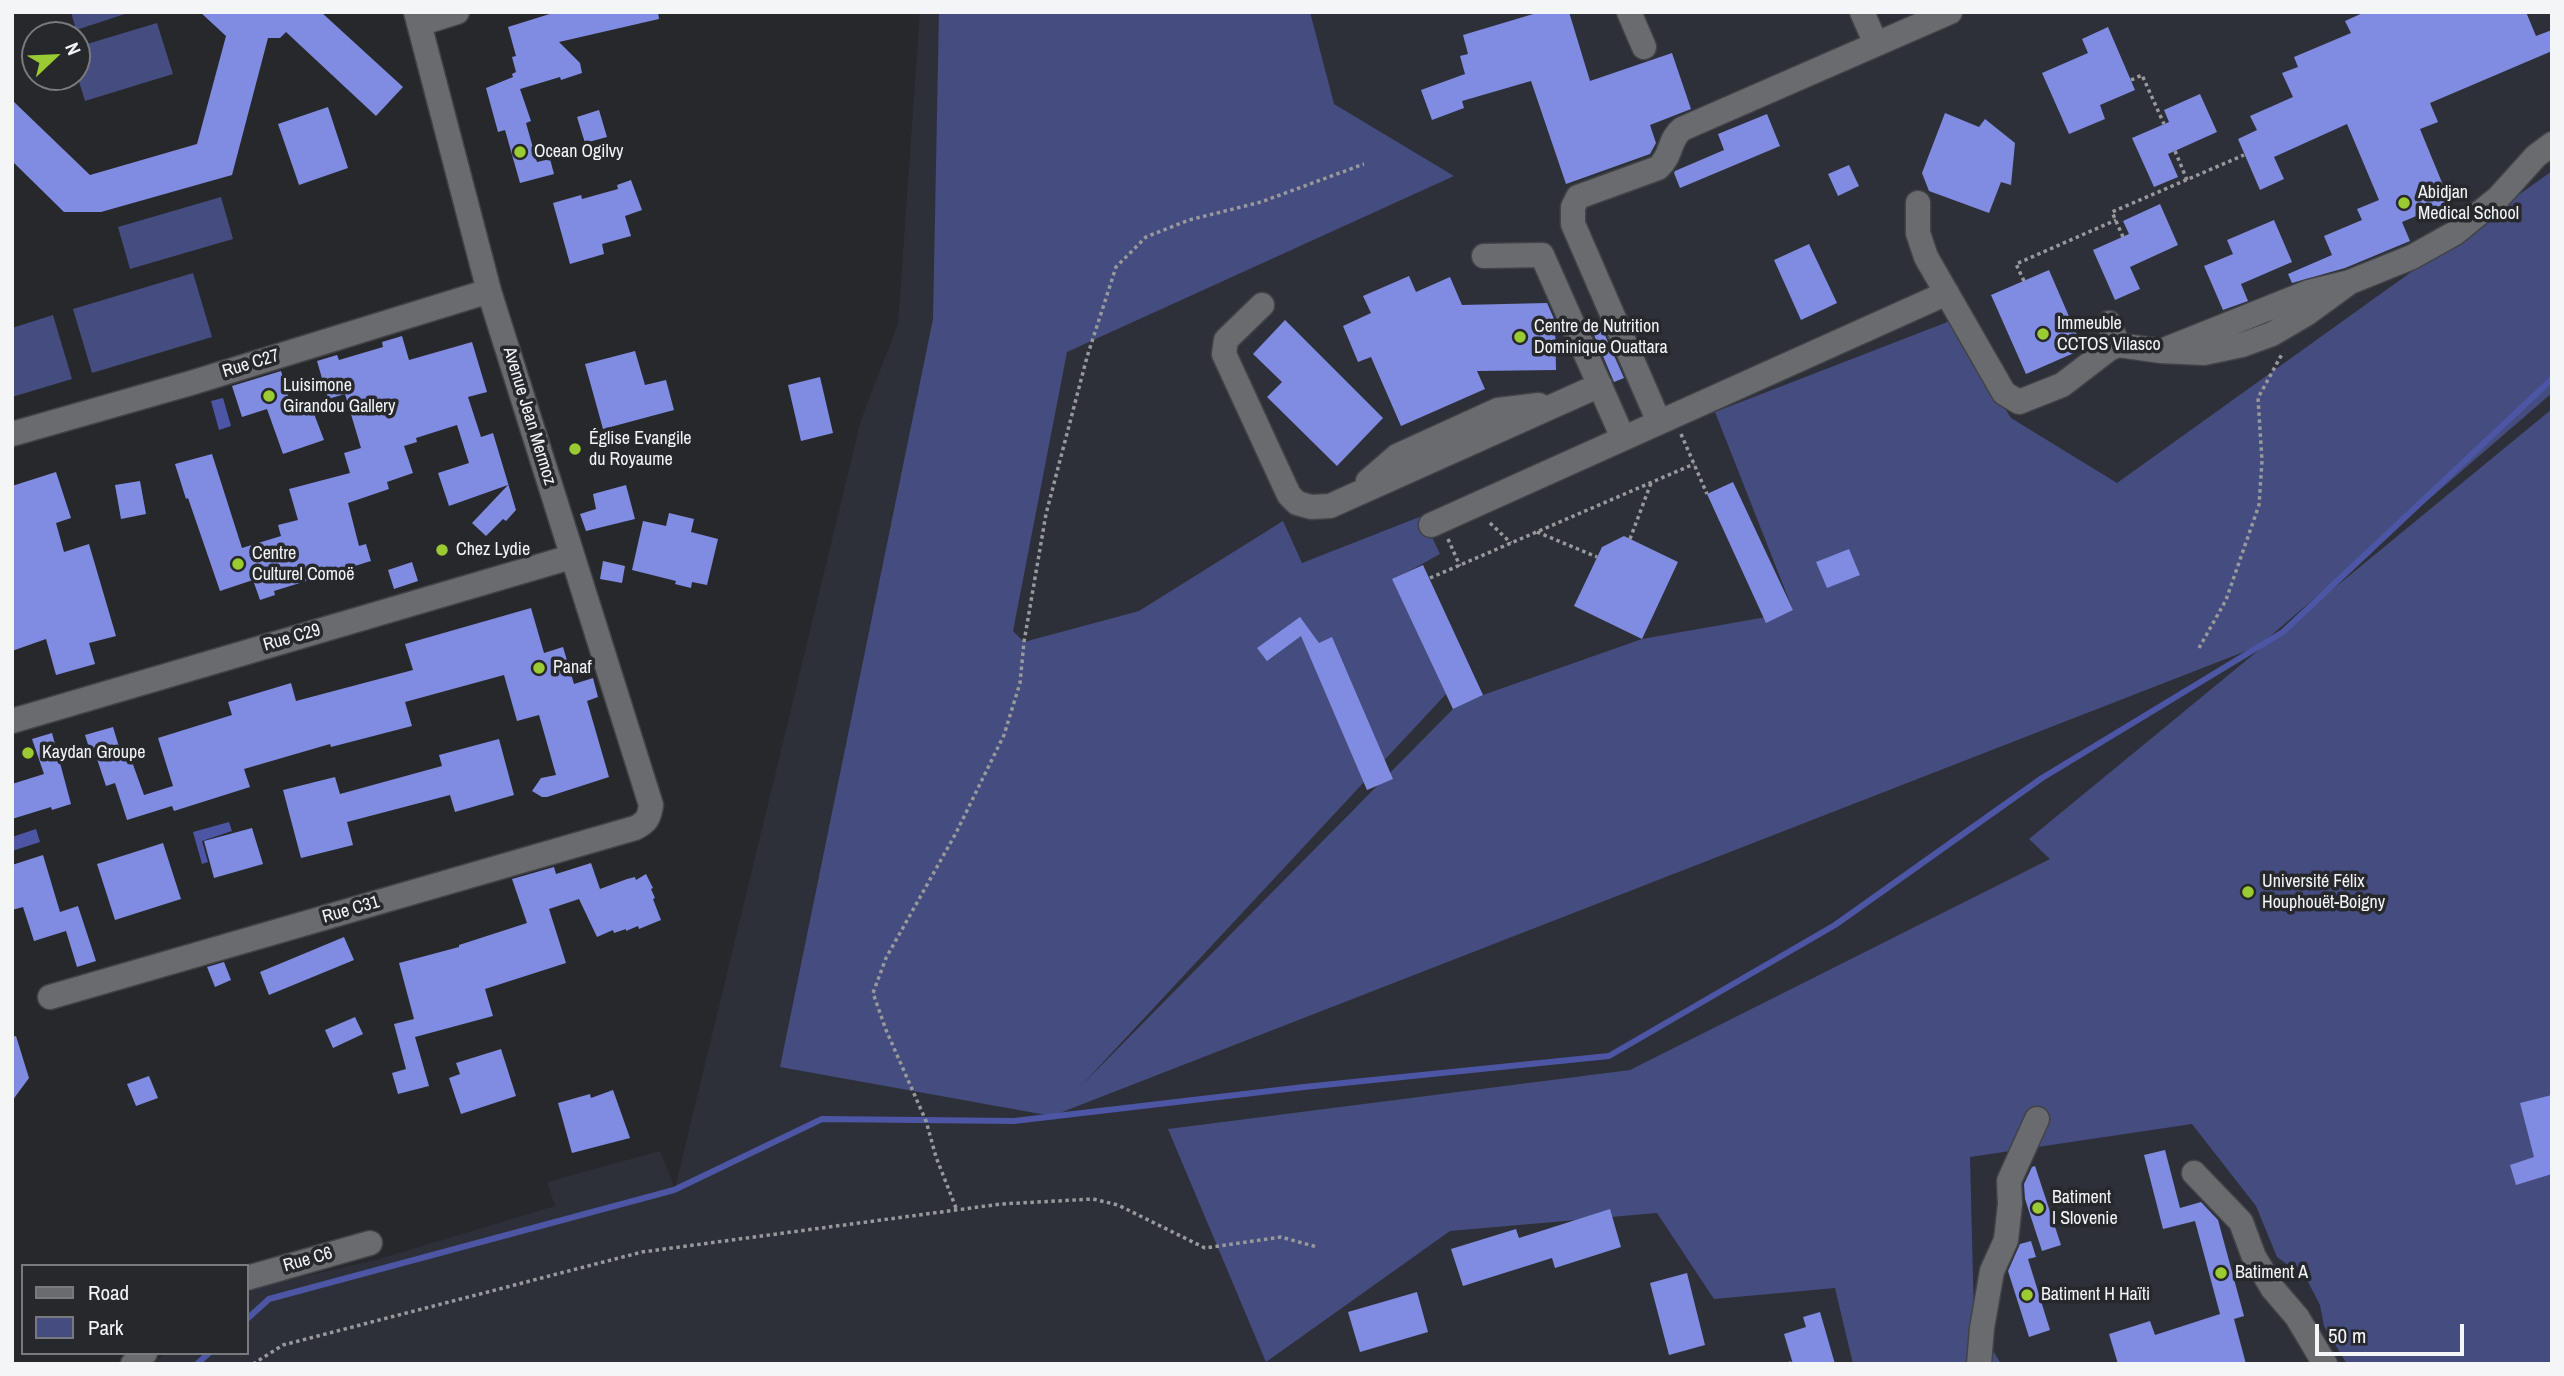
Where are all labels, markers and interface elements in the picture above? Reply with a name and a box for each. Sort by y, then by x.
north arrow [21,21,91,91]
text: N [59,38,88,59]
place label: Ocean Ogilvy [534,141,623,163]
marker: Ocean Ogilvy [512,144,528,160]
place label: Abidjan Medical School [2418,182,2519,224]
marker: Abidjan Medical School [2396,195,2412,211]
place label: Immeuble CCTOS Vilasco [2057,313,2161,356]
place label: Centre de Nutrition Dominique Ouattara [1534,316,1668,358]
marker: Immeuble CCTOS Vilasco [2035,326,2051,342]
marker: Centre de Nutrition Dominique Ouattara [1512,329,1528,345]
street label: Avenue Jean Mermoz [498,344,560,488]
street label: Rue C27 [220,345,282,383]
place label: Luisimone Girandou Gallery [283,375,395,418]
marker: Luisimone Girandou Gallery [261,388,277,404]
place label: Église Evangile du Royaume [589,428,692,471]
marker: Église Evangile du Royaume [567,441,583,457]
place label: Chez Lydie [456,539,530,561]
marker: Chez Lydie [434,542,450,558]
place label: Centre Culturel Comoë [252,543,355,586]
marker: Centre Culturel Comoë [230,556,246,572]
street label: Rue C29 [261,620,323,656]
place label: Panaf [553,657,592,679]
marker: Panaf [531,660,547,676]
place label: Kaydan Groupe [42,742,145,764]
marker: Kaydan Groupe [20,745,36,761]
place label: Université Félix Houphouët-Boigny [2262,871,2385,914]
marker: Université Félix Houphouët-Boigny [2240,884,2256,900]
street label: Rue C31 [320,892,382,928]
place label: Batiment I Slovenie [2052,1187,2118,1230]
marker: Batiment I Slovenie [2030,1200,2046,1216]
street label: Rue C6 [281,1243,335,1277]
place label: Batiment A [2235,1262,2308,1284]
legend [21,1264,248,1355]
marker: Batiment A [2213,1265,2229,1281]
text: Road [88,1278,129,1307]
place label: Batiment H Haïti [2041,1284,2150,1306]
marker: Batiment H Haïti [2019,1287,2035,1303]
scale bar [2319,1310,2468,1354]
text: Park [88,1313,123,1342]
text: 50 m [2328,1321,2366,1350]

